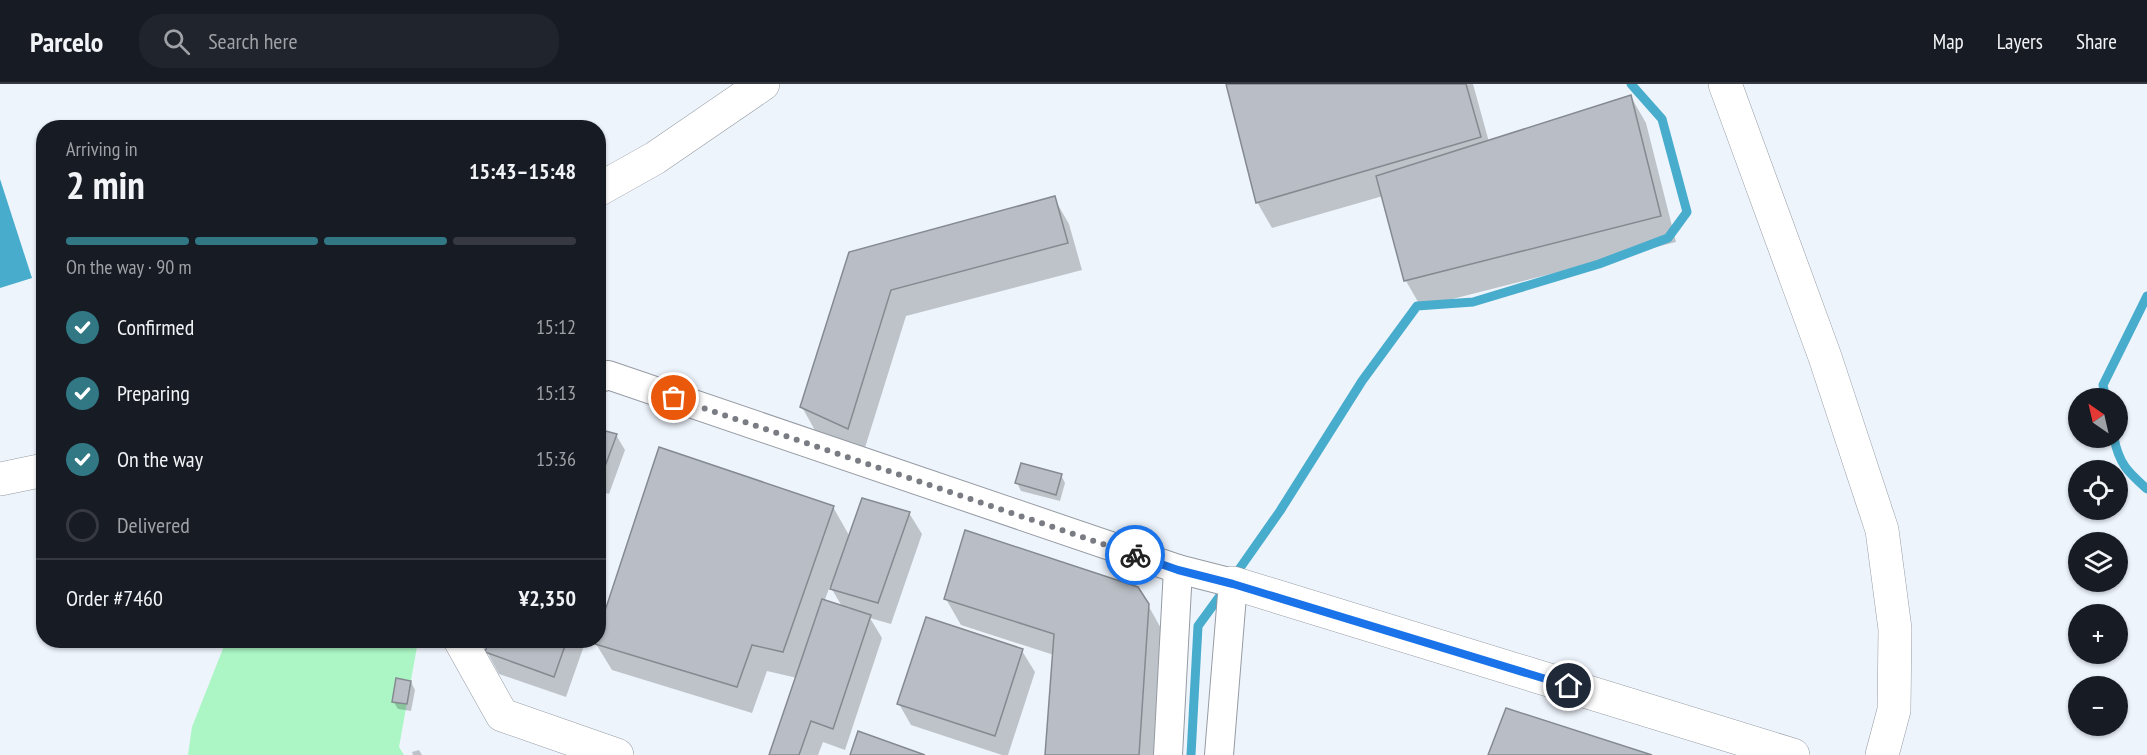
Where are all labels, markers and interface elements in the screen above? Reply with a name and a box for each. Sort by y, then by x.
search box [139,14,559,68]
text: Parcelo [30,23,103,60]
icon: search [160,25,193,58]
text: Search here [208,27,298,55]
text: Map [1933,28,1964,55]
text: Layers [1997,28,2043,55]
text: Share [2076,28,2117,55]
text: Arriving in [66,136,138,162]
text: 15:43–15:48 [469,157,576,185]
text: 2 min [66,159,145,210]
text: On the way · 90 m [66,254,192,280]
icon: check [66,311,99,344]
text: Confirmed [117,313,194,341]
text: 15:12 [536,314,576,340]
pin [648,372,699,423]
icon: check [66,377,99,410]
text: Preparing [117,379,190,407]
text: 15:13 [536,380,576,406]
icon: bag [657,381,690,414]
north arrow [2068,388,2128,448]
map controls [2068,388,2128,736]
icon: check [66,443,99,476]
text: On the way [117,445,203,473]
text: 15:36 [536,446,576,472]
button: locate [2068,460,2128,520]
text: Delivered [117,511,190,539]
courier [1105,525,1165,585]
button: layers [2068,532,2128,592]
icon: bike [1119,539,1152,572]
text: Order #7460 [66,584,163,612]
text: ¥2,350 [519,584,576,612]
button: + [2068,604,2128,664]
pin [1543,660,1594,711]
icon: home [1552,669,1585,702]
button: − [2068,676,2128,736]

